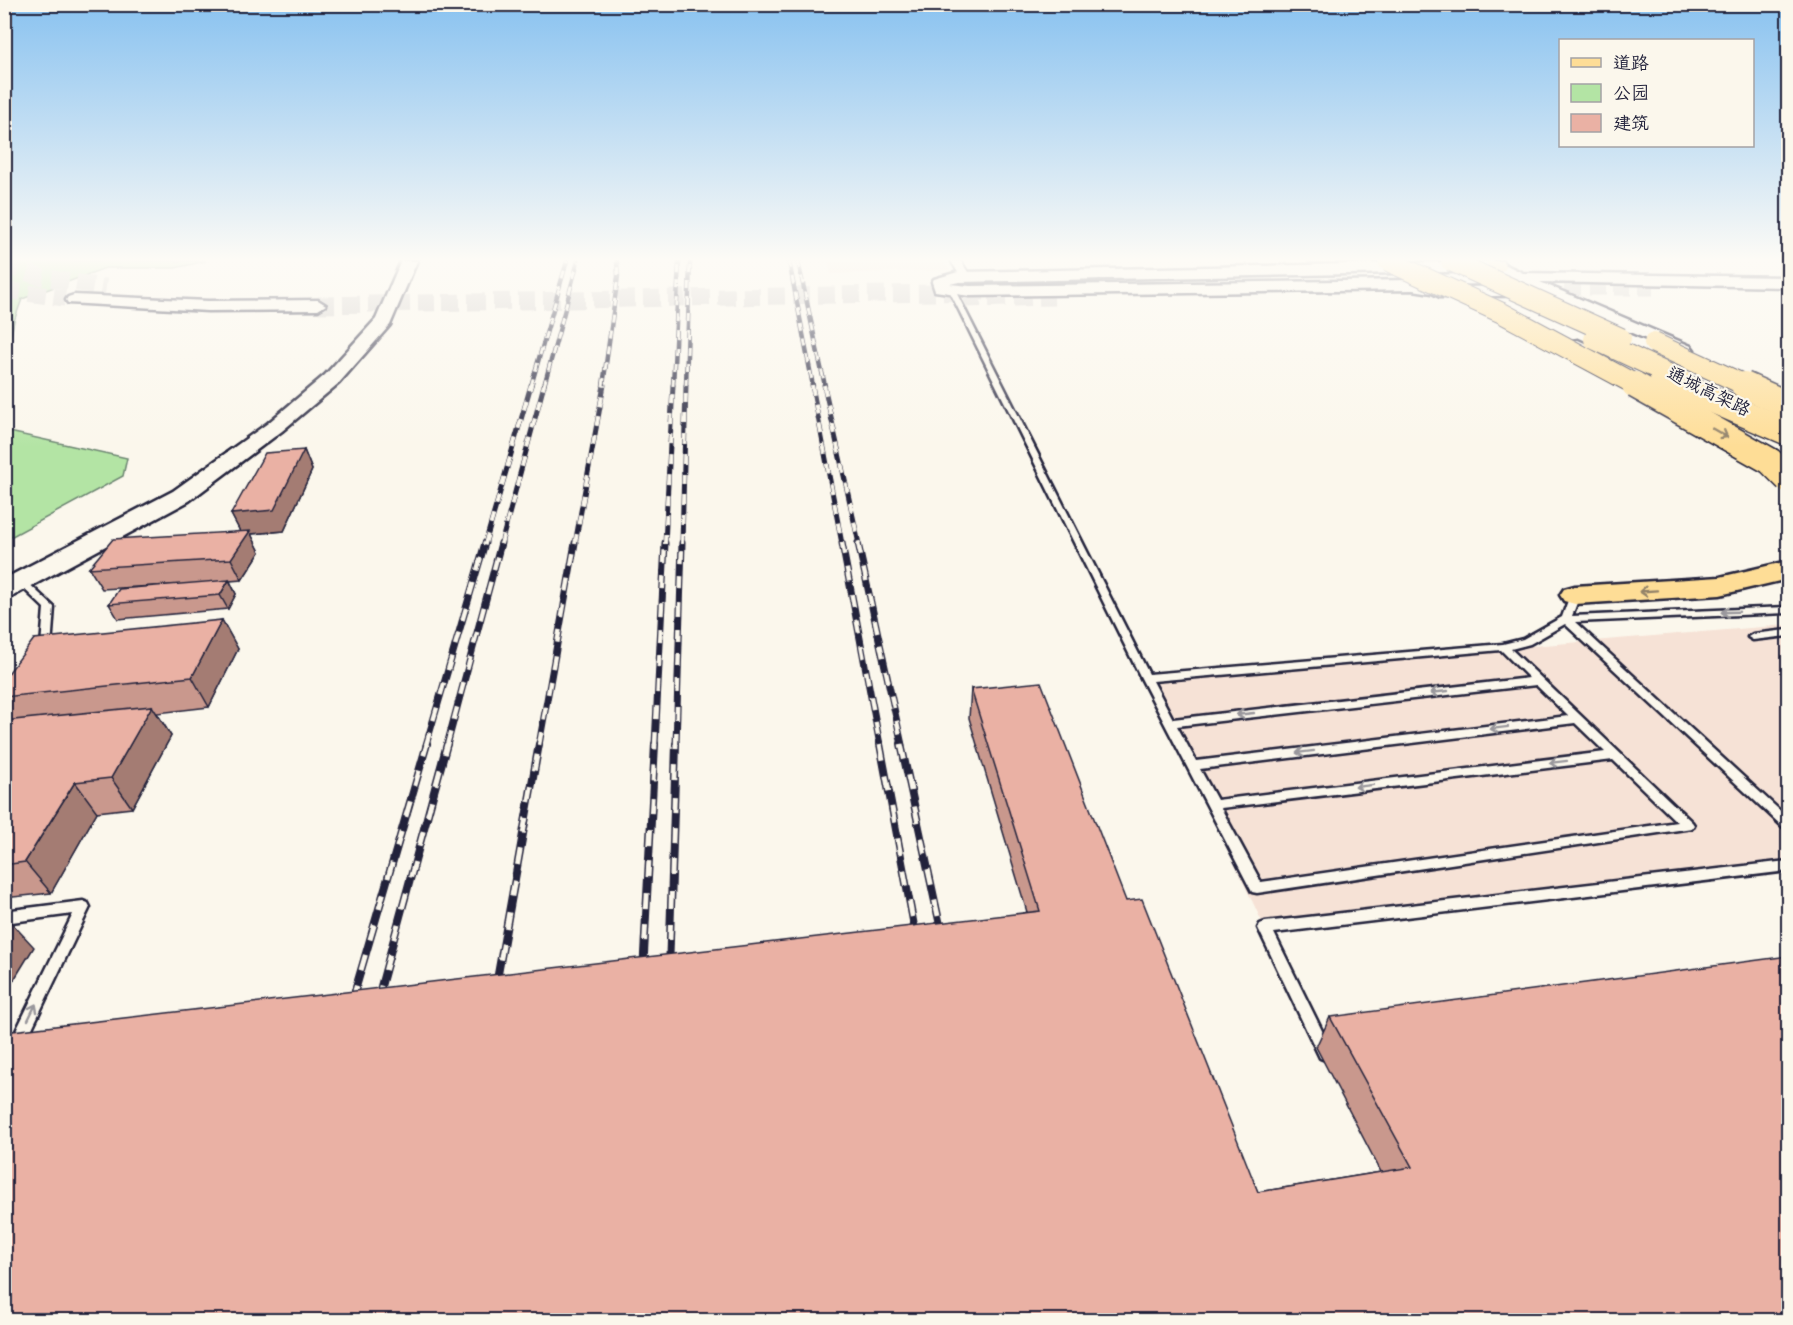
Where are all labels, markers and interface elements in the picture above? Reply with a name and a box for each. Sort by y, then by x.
legend [1559,39,1754,147]
text: 道路 [1613,52,1649,78]
text: 公园 [1613,82,1649,108]
text: 建筑 [1613,112,1649,138]
street label: 通城高架路 [1662,362,1754,424]
one-way arrow [1711,427,1728,439]
one-way arrow [1638,585,1658,596]
one-way arrow [1721,606,1741,618]
one-way arrow [1429,687,1449,698]
one-way arrow [1235,709,1255,720]
one-way arrow [1490,723,1509,734]
one-way arrow [1296,747,1316,758]
one-way arrow [1548,757,1568,768]
one-way arrow [1355,781,1375,792]
one-way arrow [26,1004,38,1022]

